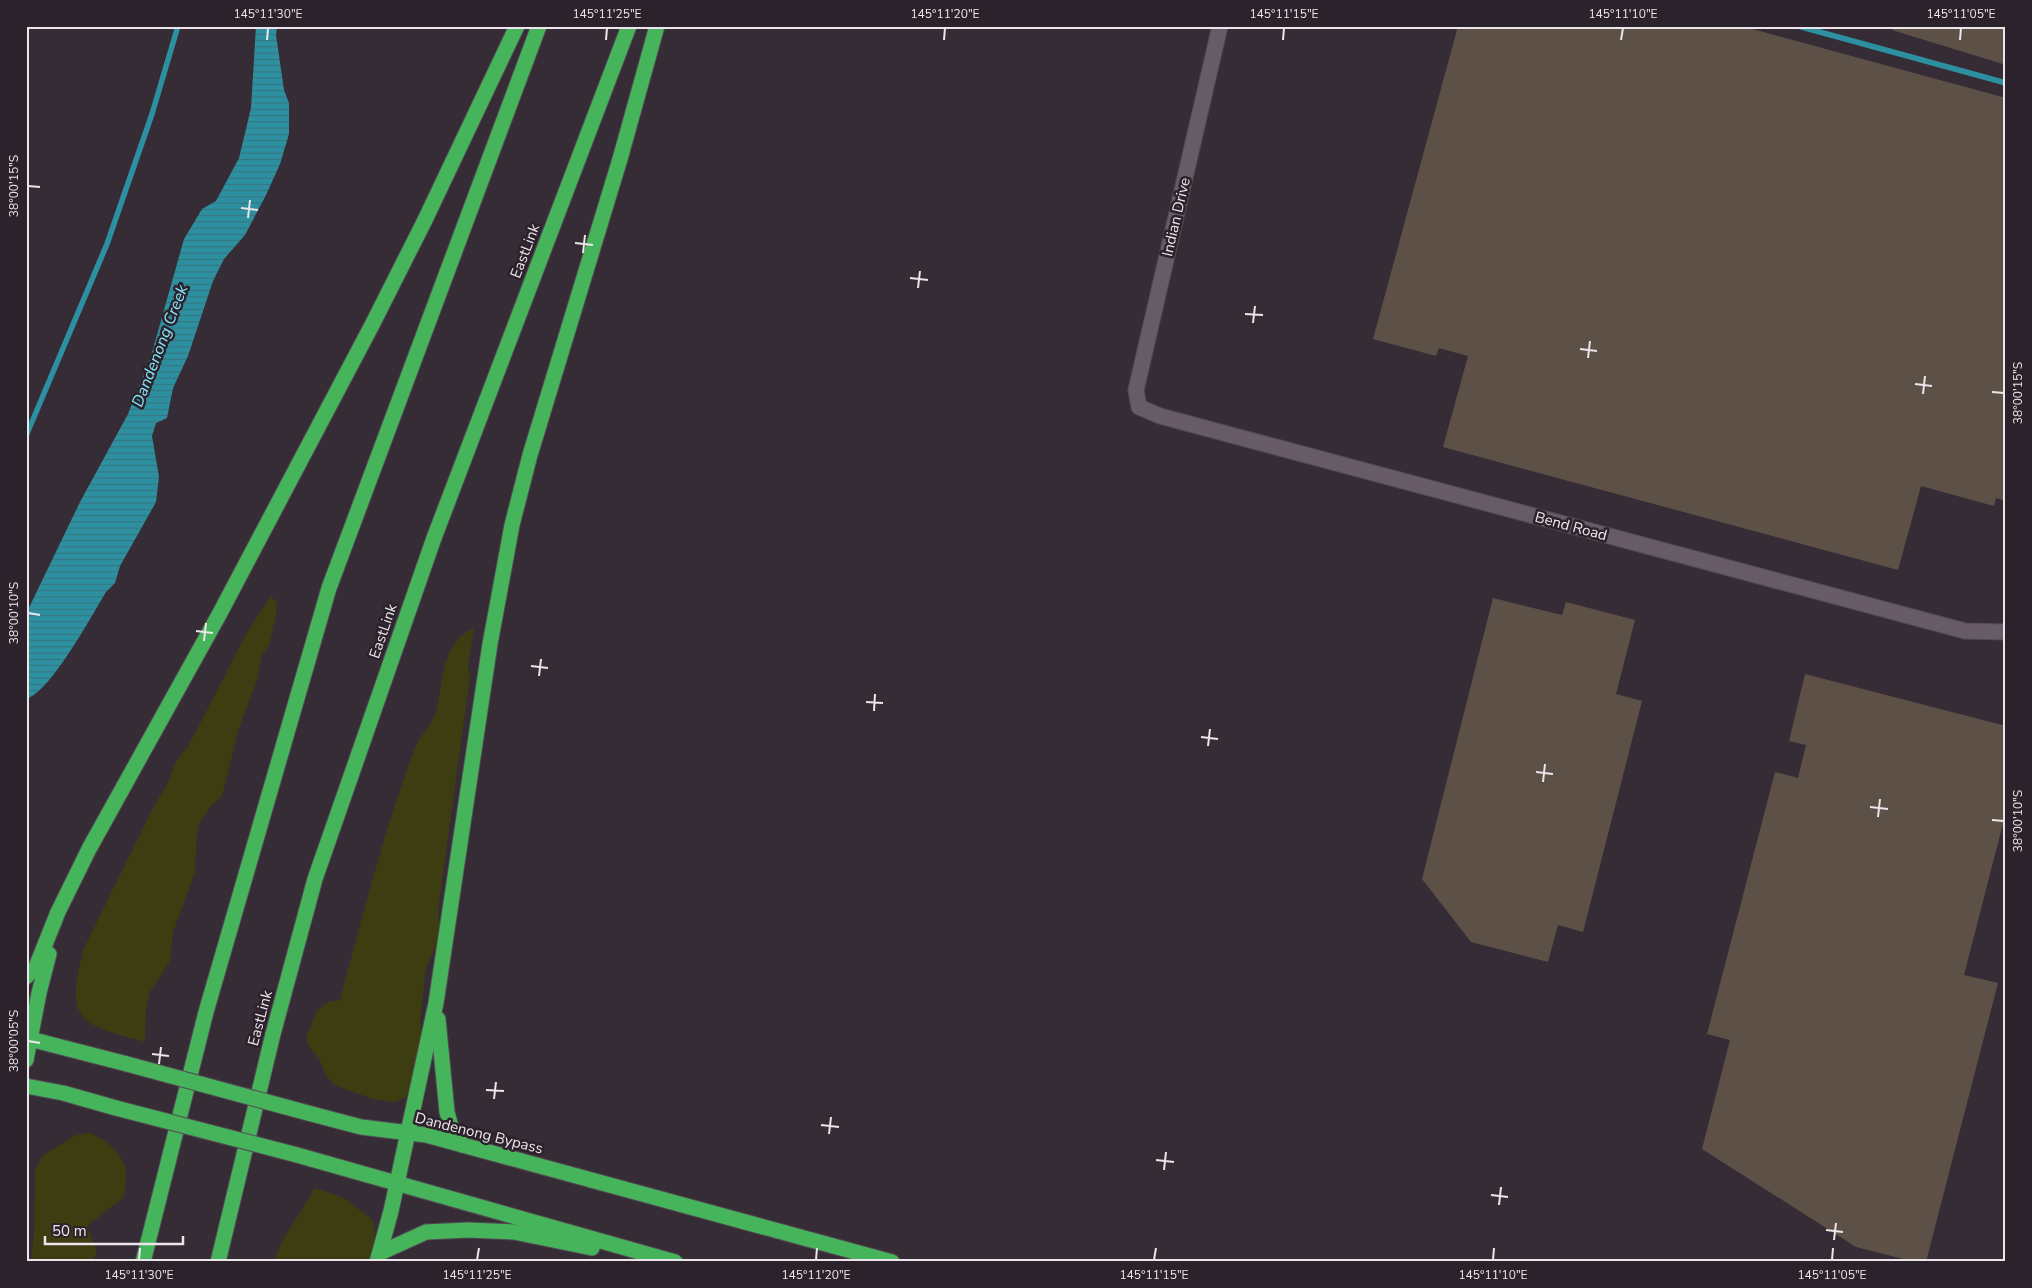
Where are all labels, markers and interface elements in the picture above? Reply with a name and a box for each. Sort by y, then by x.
text: 145°11'30"E [233,6,303,22]
text: 145°11'25"E [572,6,642,22]
text: 145°11'20"E [910,6,980,22]
text: 145°11'15"E [1249,6,1319,22]
text: 145°11'10"E [1588,6,1658,22]
text: 145°11'05"E [1926,6,1996,22]
text: 38°00'15"S [6,155,22,217]
street label: Indian Drive [1157,176,1195,258]
street label: EastLink [506,221,545,281]
water label: Dandenong Creek [127,281,194,410]
text: 38°00'15"S [2010,362,2026,424]
street label: Bend Road [1533,507,1609,545]
text: 38°00'10"S [6,582,22,644]
street label: EastLink [364,601,402,661]
text: 38°00'10"S [2010,790,2026,852]
street label: EastLink [243,988,277,1048]
text: 38°00'05"S [6,1010,22,1072]
street label: Dandenong Bypass [413,1107,545,1159]
scale bar [45,1213,182,1245]
text: 50 m [52,1221,87,1241]
text: 145°11'30"E [104,1267,174,1283]
text: 145°11'25"E [442,1267,512,1283]
text: 145°11'20"E [781,1267,851,1283]
text: 145°11'15"E [1119,1267,1189,1283]
text: 145°11'10"E [1458,1267,1528,1283]
text: 145°11'05"E [1797,1267,1867,1283]

